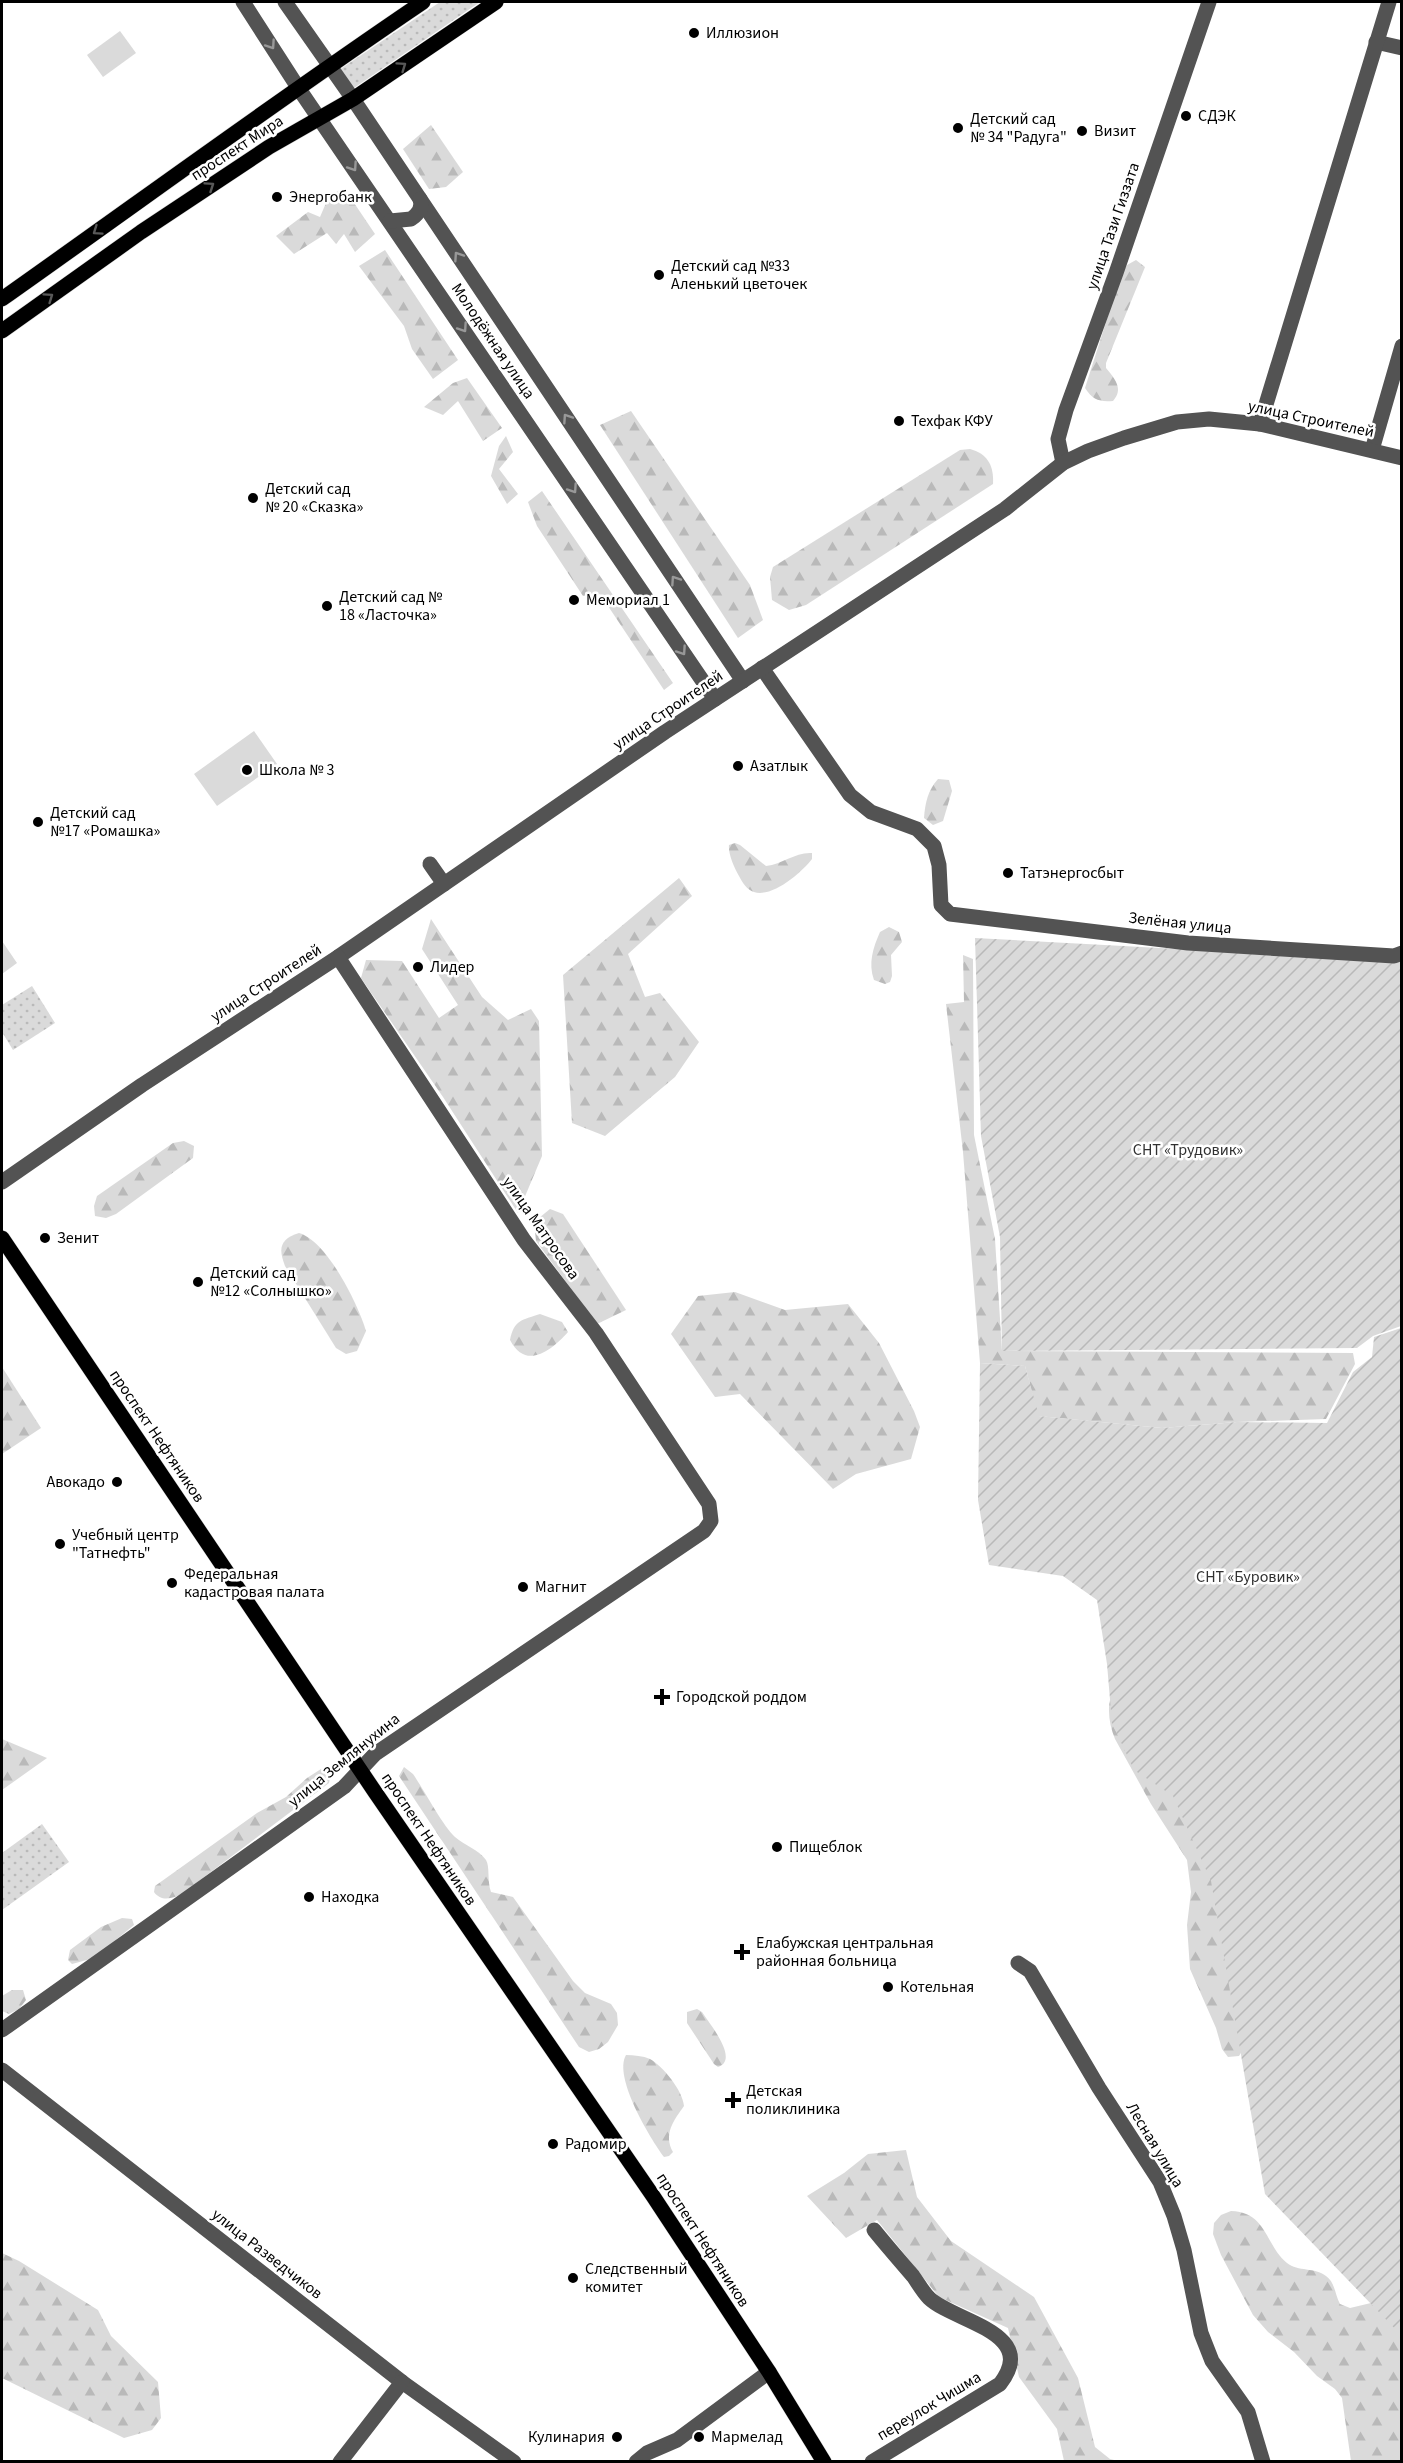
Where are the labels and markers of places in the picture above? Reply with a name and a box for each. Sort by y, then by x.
place label: Иллюзион [706,22,779,44]
marker: Иллюзион [687,26,701,40]
place label: СДЭК [1198,105,1236,127]
place label: Детский сад № 34 "Радуга" [970,108,1067,148]
marker: СДЭК [1179,109,1193,123]
place label: Визит [1094,120,1136,142]
marker: Детский сад № 34 "Радуга" [951,121,965,135]
marker: Визит [1075,124,1089,138]
place label: Энергобанк [289,186,372,208]
marker: Энергобанк [270,190,284,204]
place label: Детский сад №33 Аленький цветочек [671,255,807,295]
marker: Детский сад №33 Аленький цветочек [652,268,666,282]
place label: Техфак КФУ [911,410,993,432]
marker: Техфак КФУ [892,414,906,428]
place label: Детский сад № 20 «Сказка» [265,478,364,518]
marker: Детский сад № 20 «Сказка» [246,491,260,505]
place label: Детский сад № 18 «Ласточка» [339,586,443,626]
place label: Мемориал 1 [586,589,670,611]
marker: Мемориал 1 [567,593,581,607]
marker: Детский сад № 18 «Ласточка» [320,599,334,613]
place label: Азатлык [750,755,808,777]
place label: Школа № 3 [259,759,335,781]
marker: Азатлык [731,759,745,773]
marker: Школа № 3 [240,763,254,777]
place label: Детский сад №17 «Ромашка» [50,802,161,842]
marker: Детский сад №17 «Ромашка» [31,815,45,829]
place label: Татэнергосбыт [1020,862,1124,884]
marker: Татэнергосбыт [1001,866,1015,880]
place label: Лидер [430,956,475,978]
marker: Лидер [411,960,425,974]
place label: Зенит [57,1227,99,1249]
marker: Зенит [38,1231,52,1245]
place label: Детский сад №12 «Солнышко» [210,1262,332,1302]
marker: Детский сад №12 «Солнышко» [191,1275,205,1289]
place label: Авокадо [46,1471,105,1493]
marker: Авокадо [110,1475,124,1489]
place label: Учебный центр "Татнефть" [72,1524,179,1564]
marker: Учебный центр "Татнефть" [53,1537,67,1551]
place label: Федеральная кадастровая палата [184,1563,325,1603]
marker: Федеральная кадастровая палата [165,1576,179,1590]
place label: Магнит [535,1576,587,1598]
marker: Магнит [516,1580,530,1594]
place label: Городской роддом [676,1686,807,1708]
marker: Городской роддом [653,1688,671,1706]
place label: Пищеблок [789,1836,862,1858]
marker: Пищеблок [770,1840,784,1854]
place label: Находка [321,1886,379,1908]
marker: Находка [302,1890,316,1904]
place label: Елабужская центральная районная больница [756,1932,934,1972]
marker: Елабужская центральная районная больница [733,1943,751,1961]
place label: Котельная [900,1976,974,1998]
marker: Котельная [881,1980,895,1994]
place label: Детская поликлиника [746,2080,840,2120]
marker: Детская поликлиника [724,2091,742,2109]
place label: Радомир [565,2133,627,2155]
marker: Радомир [546,2137,560,2151]
place label: Следственный комитет [585,2258,687,2298]
marker: Следственный комитет [566,2271,580,2285]
place label: Кулинария [528,2426,605,2448]
place label: Мармелад [711,2426,783,2448]
marker: Кулинария [610,2430,624,2444]
marker: Мармелад [692,2430,706,2444]

